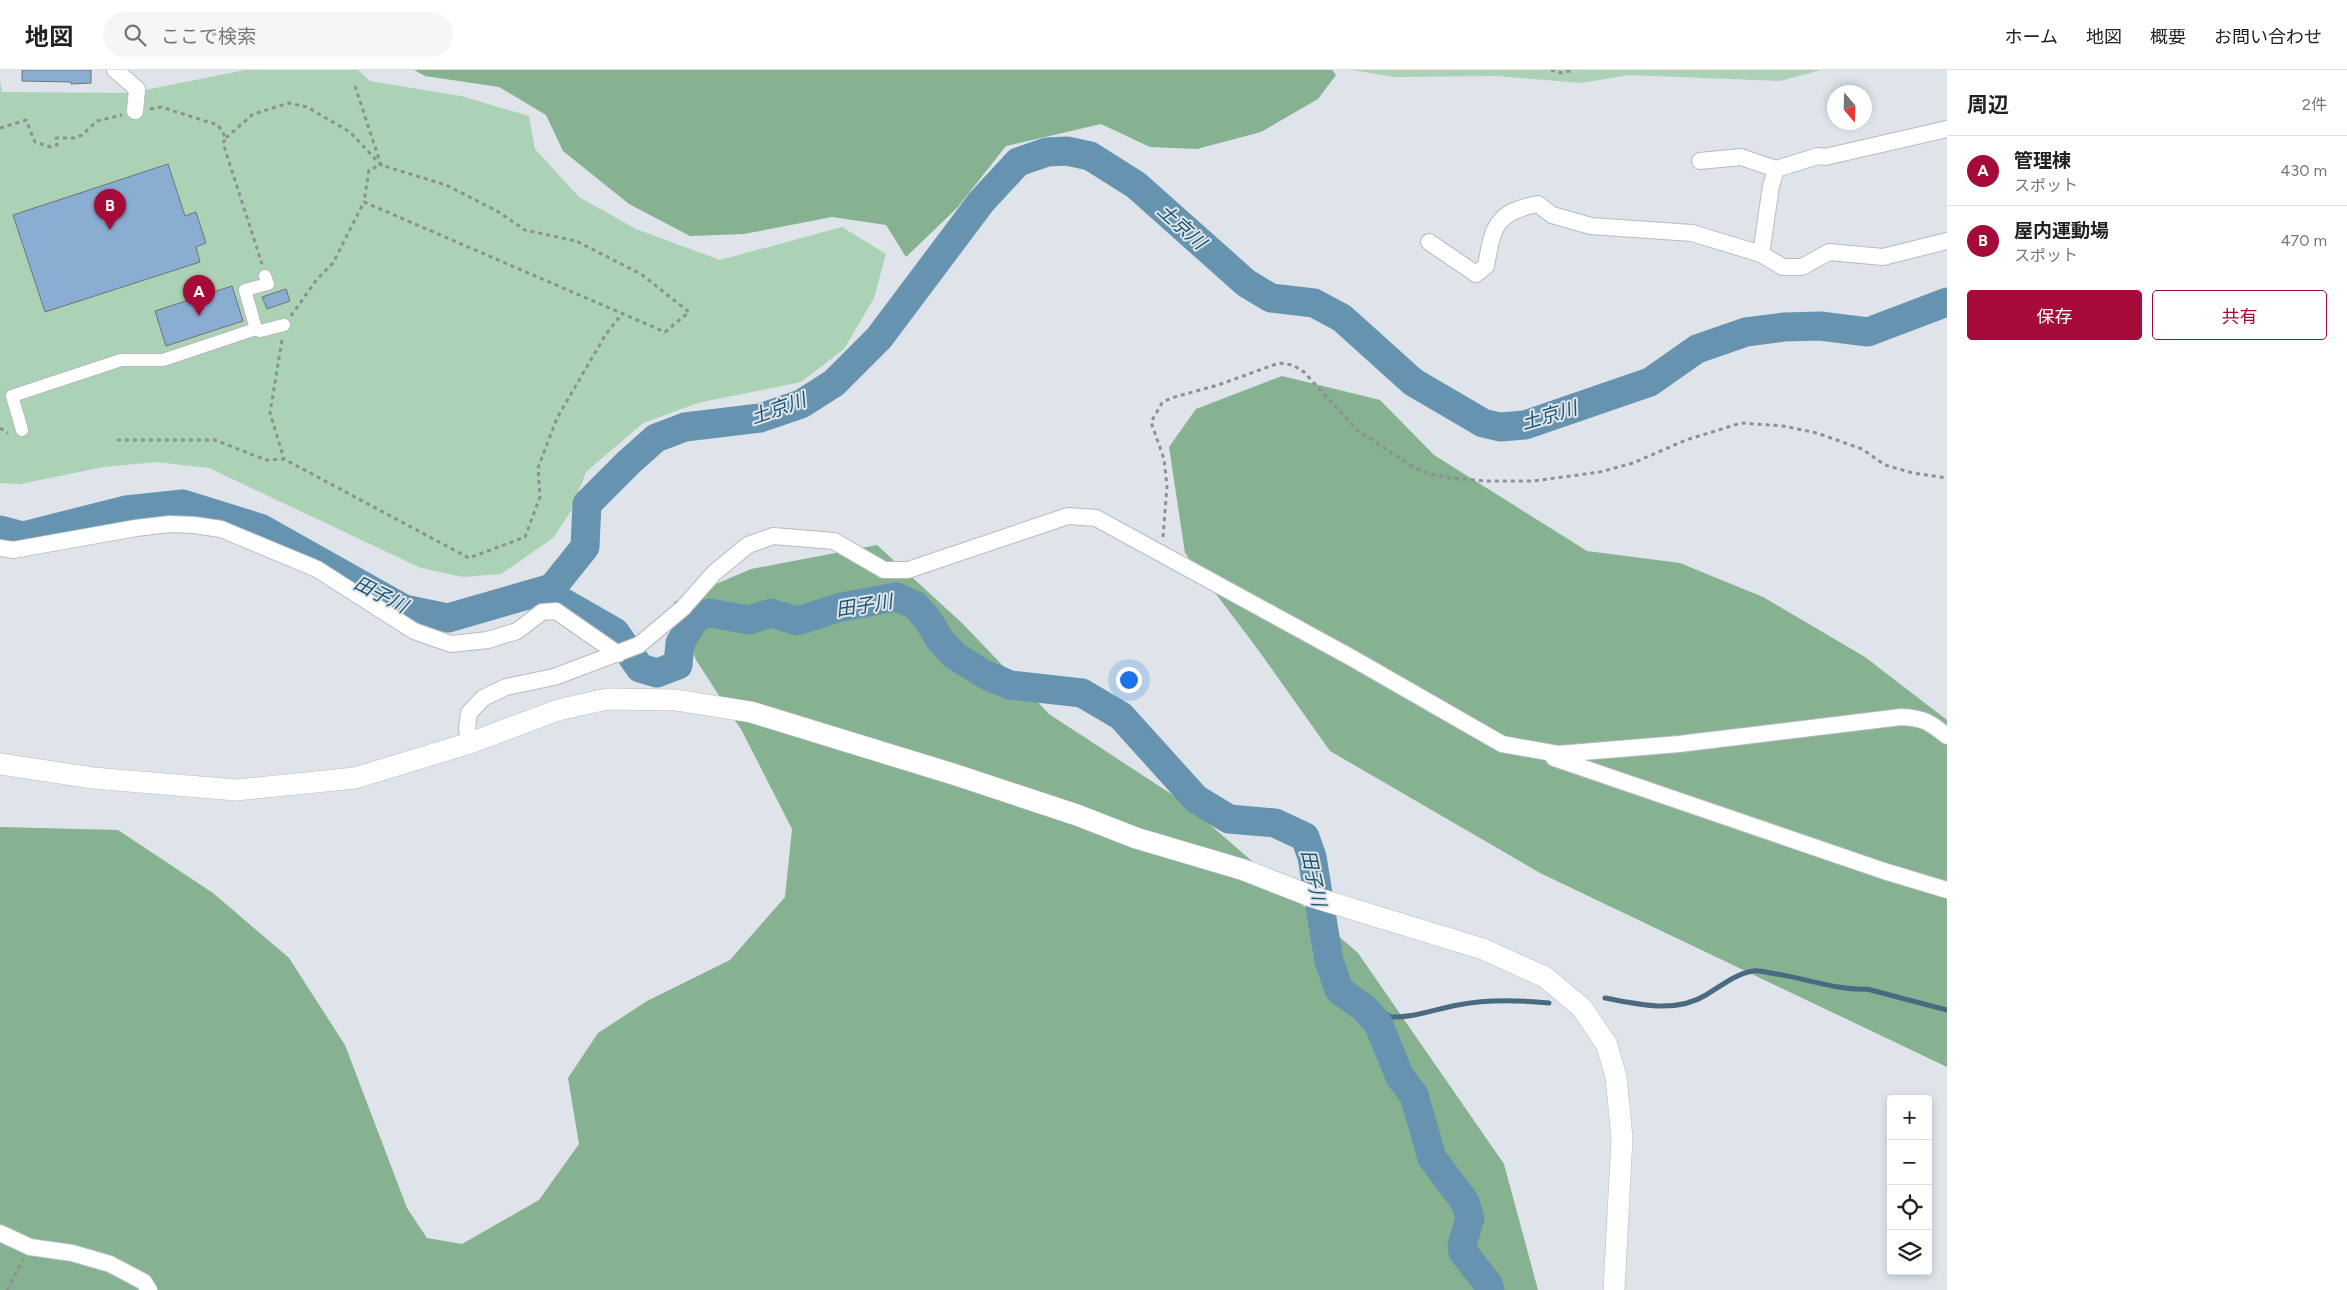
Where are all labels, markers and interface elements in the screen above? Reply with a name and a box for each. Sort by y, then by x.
search box [103,12,453,57]
icon: search [121,21,149,49]
text: 地図 [25,22,73,51]
text: ここで検索 [161,25,256,48]
text: ホーム [2005,26,2058,48]
text: 地図 [2086,26,2122,48]
text: 概要 [2150,26,2186,48]
text: お問い合わせ [2214,26,2322,48]
north arrow [1827,85,1872,130]
text: 周辺 [1967,92,2009,117]
text: 2件 [2302,95,2327,114]
text: 管理棟 [2014,149,2071,172]
text: A [1977,161,1989,180]
text: 430 m [2281,161,2327,180]
text: スポット [2014,176,2078,195]
pin: B [94,189,126,230]
water label: 土京川 [1153,199,1212,255]
text: 屋内運動場 [2014,219,2109,242]
text: B [1978,231,1988,250]
text: 470 m [2281,231,2327,250]
text: スポット [2014,246,2078,265]
pin: A [183,275,215,316]
button: 保存 [1967,290,2142,340]
button: 共有 [2152,290,2327,340]
water label: 土京川 [747,388,811,429]
water label: 土京川 [1519,396,1582,434]
water label: 田子川 [350,571,413,619]
water label: 田子川 [834,589,896,621]
your location [1116,667,1142,693]
water label: 田子川 [1296,848,1331,910]
map controls [1887,1095,1932,1275]
button: + [1887,1095,1932,1140]
button: − [1887,1140,1932,1185]
button: locate [1887,1185,1932,1230]
button: layers [1887,1230,1932,1275]

